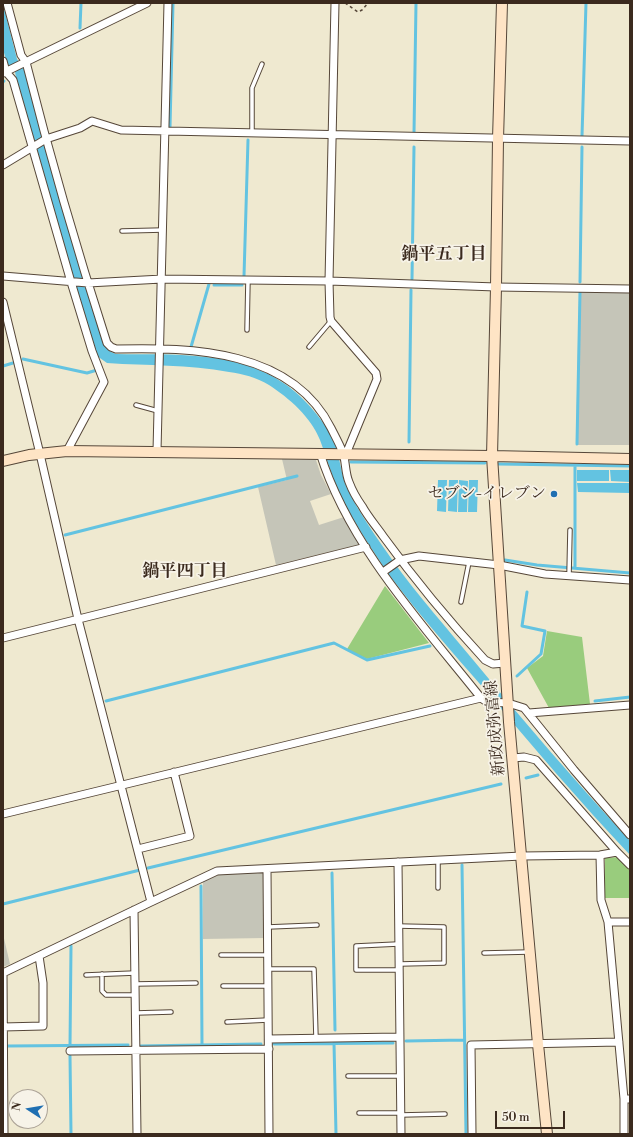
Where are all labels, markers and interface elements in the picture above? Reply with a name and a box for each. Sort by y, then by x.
district label: 鍋平五丁目 [402,245,486,265]
place label: セブン-イレブン [428,484,546,504]
marker: セブン-イレブン [549,489,559,499]
district label: 鍋平四丁目 [143,562,227,582]
street label: 新政成弥富線 [482,679,510,777]
north arrow [8,1089,48,1129]
text: N [9,1101,25,1112]
scale bar [497,1103,567,1129]
text: 50 m [502,1110,530,1125]

